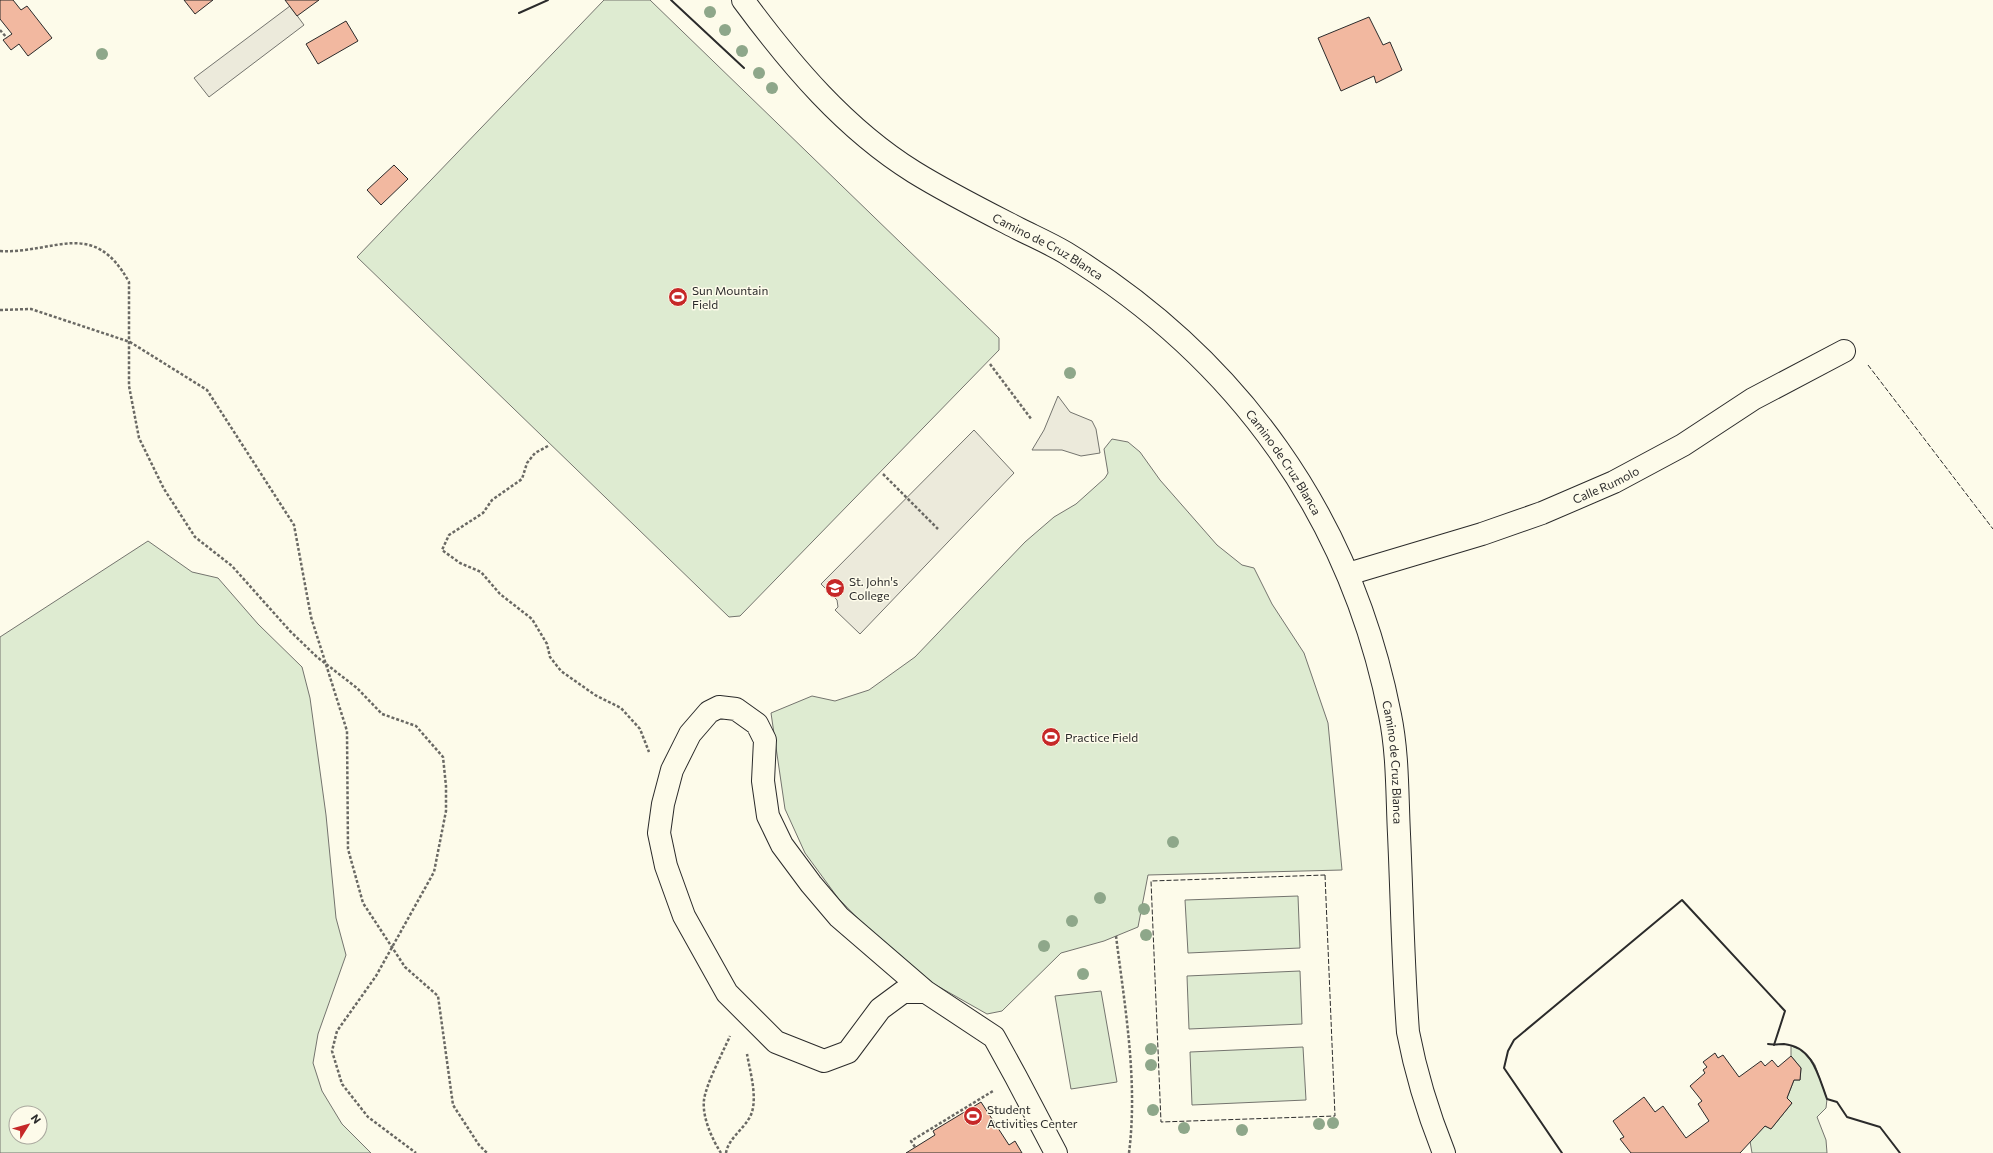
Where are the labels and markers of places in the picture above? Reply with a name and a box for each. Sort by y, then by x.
place label: Sun Mountain Field [692,283,768,311]
sports icon: Sun Mountain Field [667,286,689,308]
place label: St. John's College [849,574,898,602]
school or university icon: St. John's College [824,577,846,599]
sports icon: Practice Field [1040,726,1062,748]
place label: Practice Field [1065,730,1138,744]
place label: Student Activities Center [987,1102,1078,1130]
sports icon: Student Activities Center [962,1105,984,1127]

